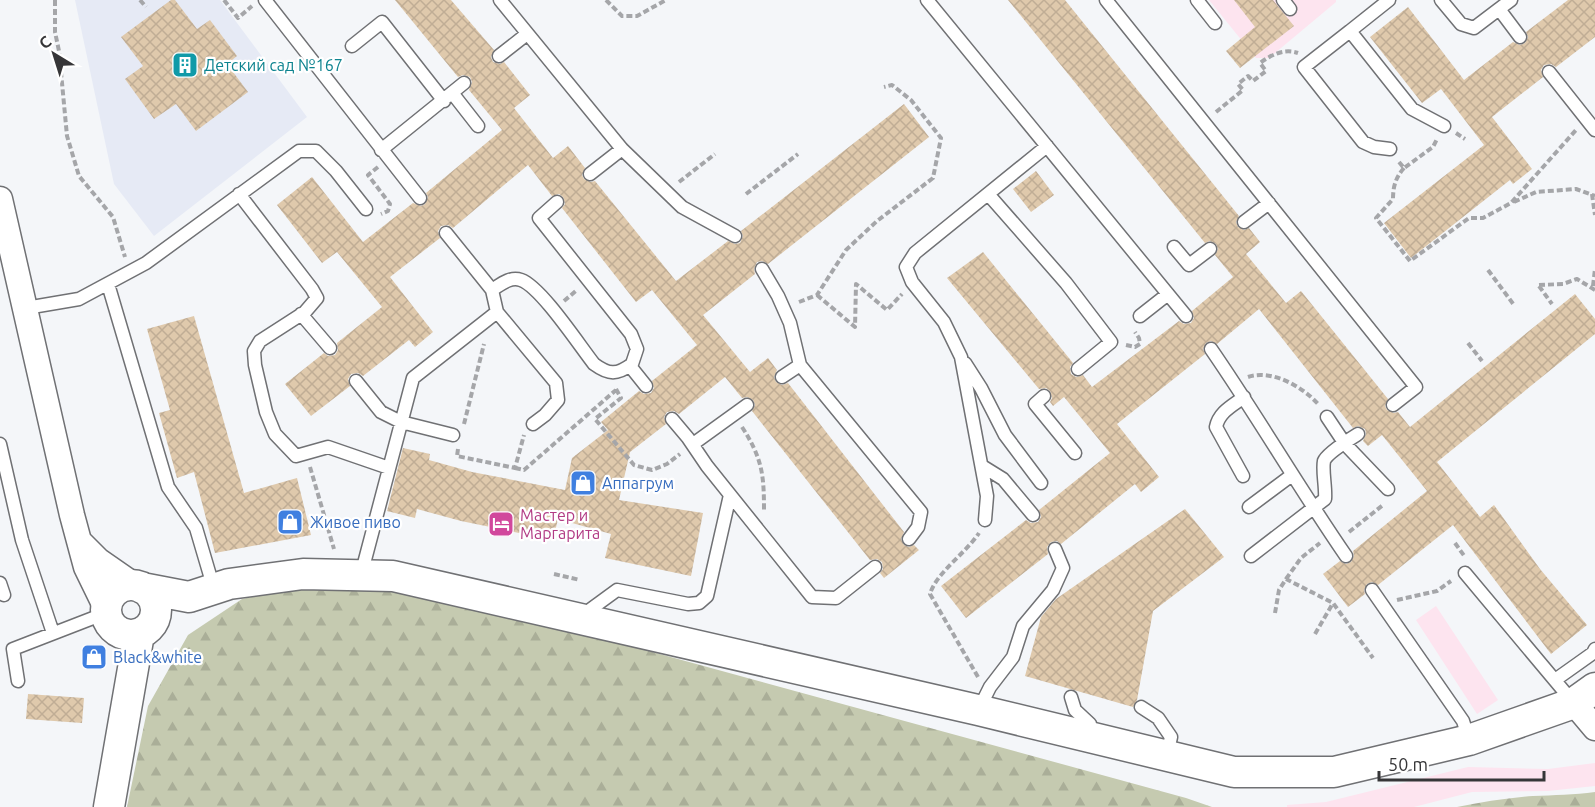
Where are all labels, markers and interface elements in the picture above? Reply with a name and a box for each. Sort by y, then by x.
north arrow [24,24,84,84]
text: С [35,32,54,52]
building icon: Детский сад №167 [170,50,200,80]
place label: Детский сад №167 [204,56,343,74]
shop icon: Аппагрум [568,468,598,498]
place label: Аппагрум [602,474,674,492]
place label: Мастер и Маргарита [520,506,600,542]
shop icon: Живое пиво [275,507,305,537]
hotel icon: Мастер и Маргарита [486,509,516,539]
place label: Живое пиво [310,513,401,531]
shop icon: Black&white [79,642,109,672]
place label: Black&white [113,648,202,666]
scale bar [1379,744,1544,782]
text: 50 m [1388,754,1428,774]

